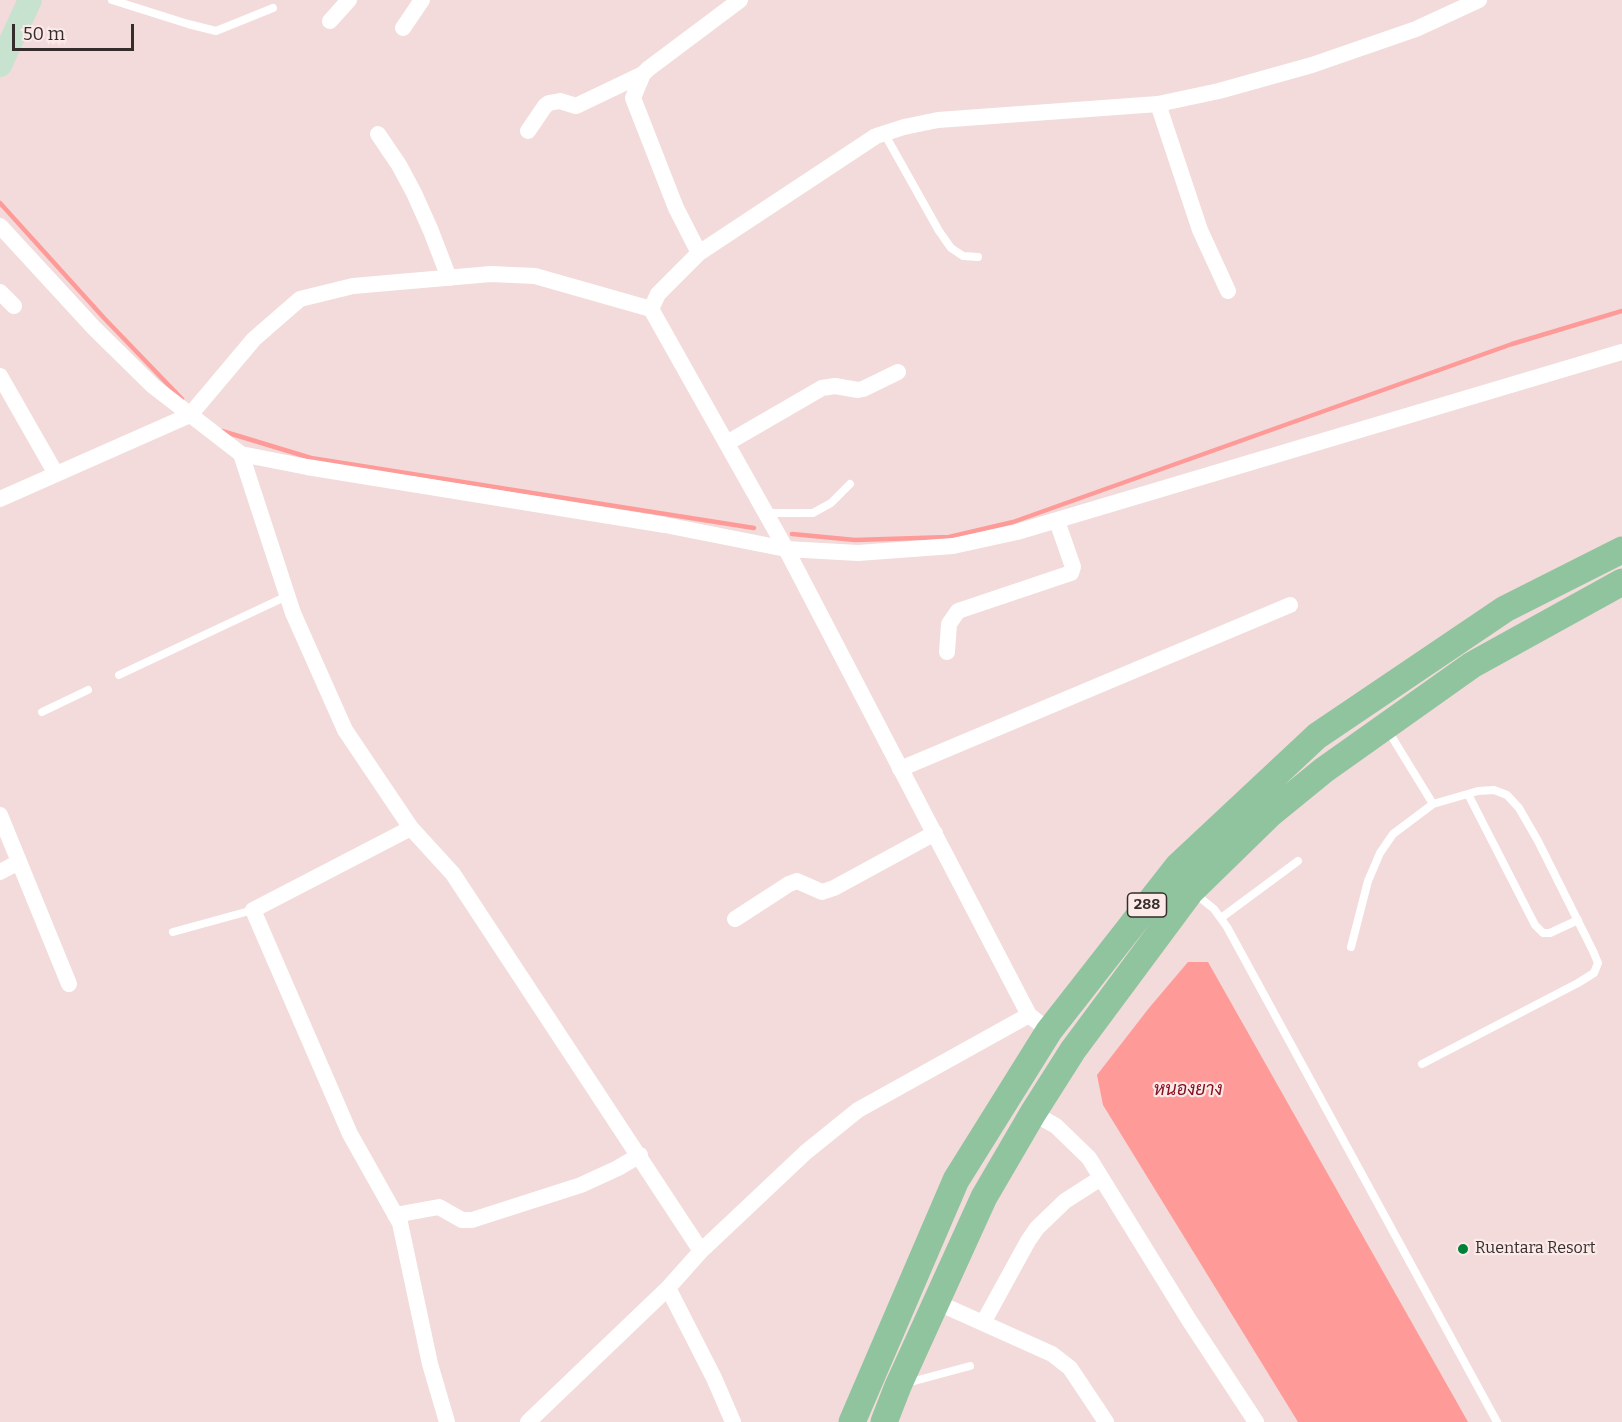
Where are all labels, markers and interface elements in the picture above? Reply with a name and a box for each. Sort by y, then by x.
scale bar [15,12,136,50]
text: 50 m [23,23,65,45]
road number: 288 [1128,893,1166,917]
water label: หนองยาง [1154,1079,1222,1101]
place label: Ruentara Resort [1475,1239,1596,1259]
marker: Ruentara Resort [1456,1242,1470,1256]

